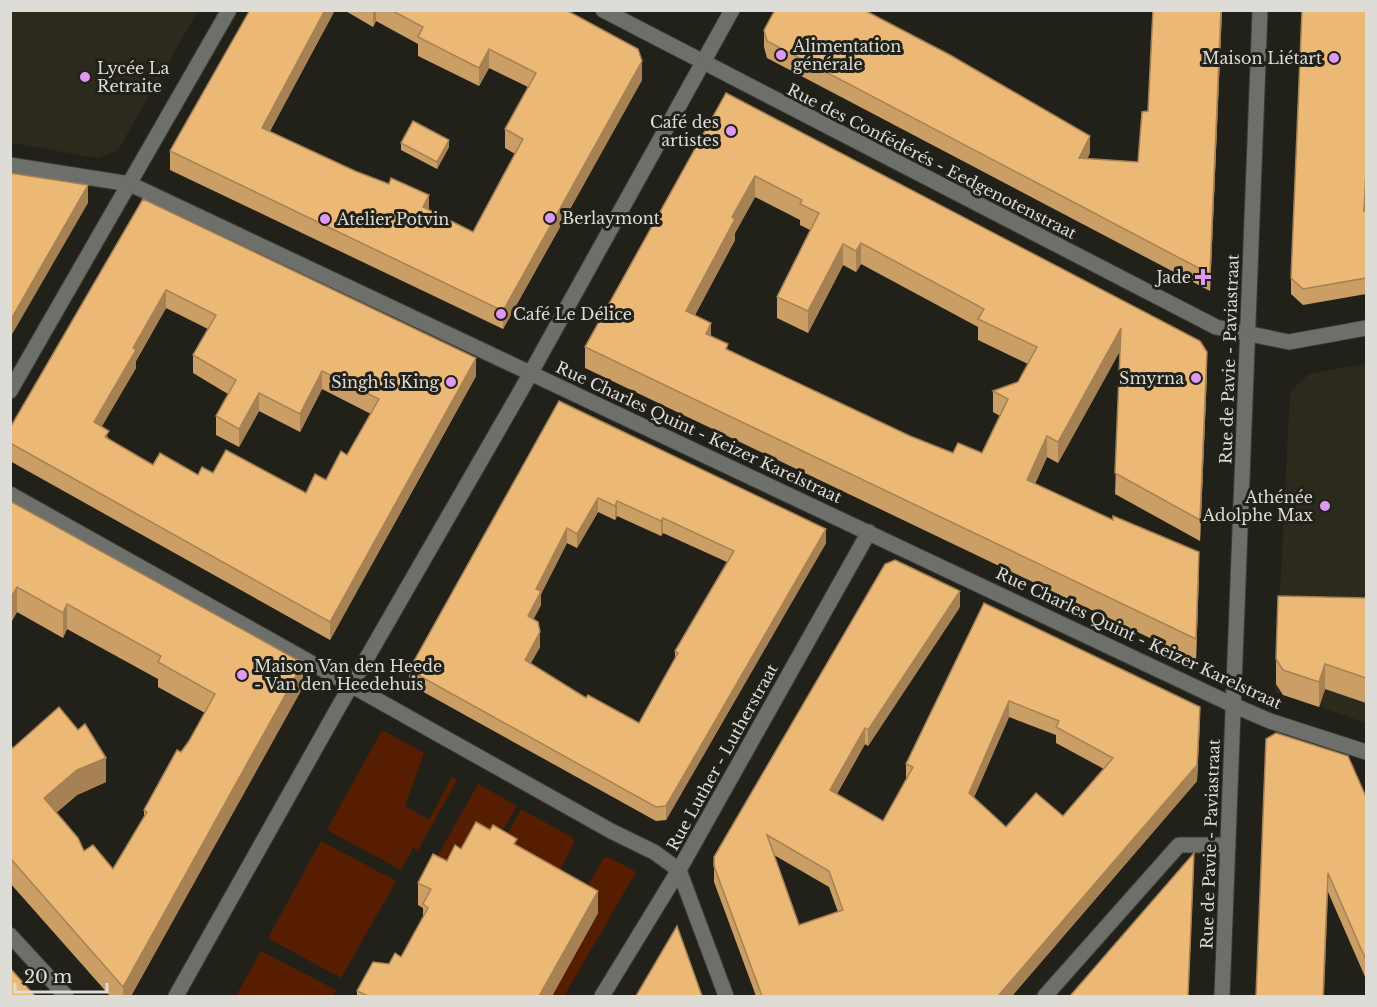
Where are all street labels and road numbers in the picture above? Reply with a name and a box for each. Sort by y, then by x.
street label: Rue des Confédérés - Eedgenotenstraat [784,79,1080,243]
street label: Rue de Pavie - Paviastraat [1215,254,1243,464]
street label: Rue Charles Quint - Keizer Karelstraat [553,357,845,507]
street label: Rue Charles Quint - Keizer Karelstraat [993,563,1285,713]
street label: Rue Luther - Lutherstraat [662,660,782,854]
street label: Rue de Pavie - Paviastraat [1196,739,1224,949]

